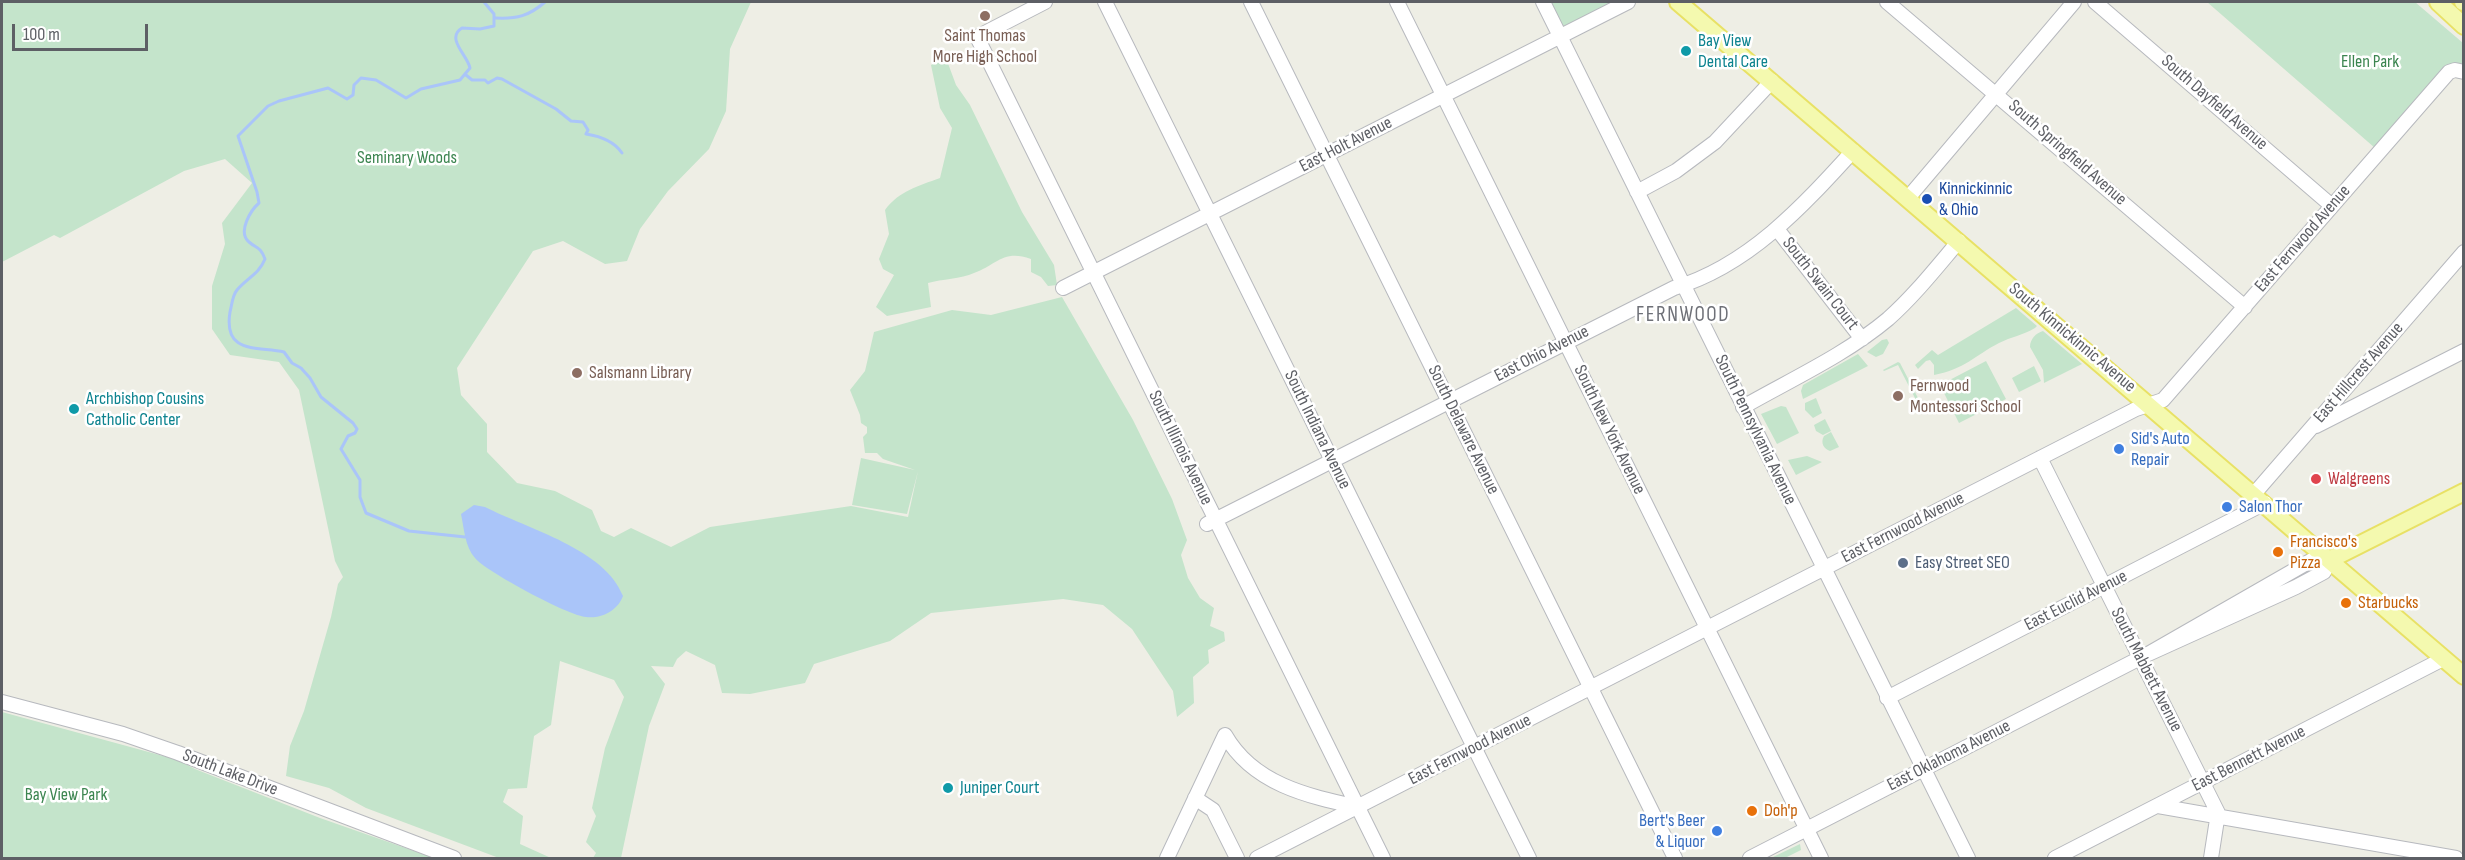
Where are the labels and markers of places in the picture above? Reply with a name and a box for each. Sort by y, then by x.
marker: Saint Thomas More High School [978,9,992,23]
place label: Saint Thomas More High School [933,25,1037,68]
place label: Bay View Dental Care [1698,30,1768,72]
marker: Bay View Dental Care [1679,44,1693,58]
place label: Kinnickinnic & Ohio [1939,178,2013,220]
marker: Kinnickinnic & Ohio [1920,192,1934,206]
place label: Salsmann Library [589,362,692,384]
marker: Salsmann Library [570,366,584,380]
place label: Fernwood Montessori School [1910,375,2021,418]
place label: Archbishop Cousins Catholic Center [86,388,204,430]
marker: Fernwood Montessori School [1891,389,1905,403]
marker: Archbishop Cousins Catholic Center [67,402,81,416]
place label: Sid's Auto Repair [2131,428,2190,470]
marker: Sid's Auto Repair [2112,442,2126,456]
place label: Walgreens [2328,468,2390,490]
marker: Walgreens [2309,472,2323,486]
place label: Salon Thor [2239,496,2303,518]
marker: Salon Thor [2220,500,2234,514]
place label: Francisco's Pizza [2290,531,2357,574]
marker: Francisco's Pizza [2271,545,2285,559]
place label: Easy Street SEO [1915,552,2010,574]
marker: Easy Street SEO [1896,556,1910,570]
place label: Starbucks [2358,592,2418,614]
marker: Starbucks [2339,596,2353,610]
place label: Juniper Court [960,777,1039,799]
marker: Juniper Court [941,781,955,795]
place label: Doh'p [1764,800,1798,822]
marker: Doh'p [1745,804,1759,818]
place label: Bert's Beer & Liquor [1639,810,1705,852]
marker: Bert's Beer & Liquor [1710,824,1724,838]

